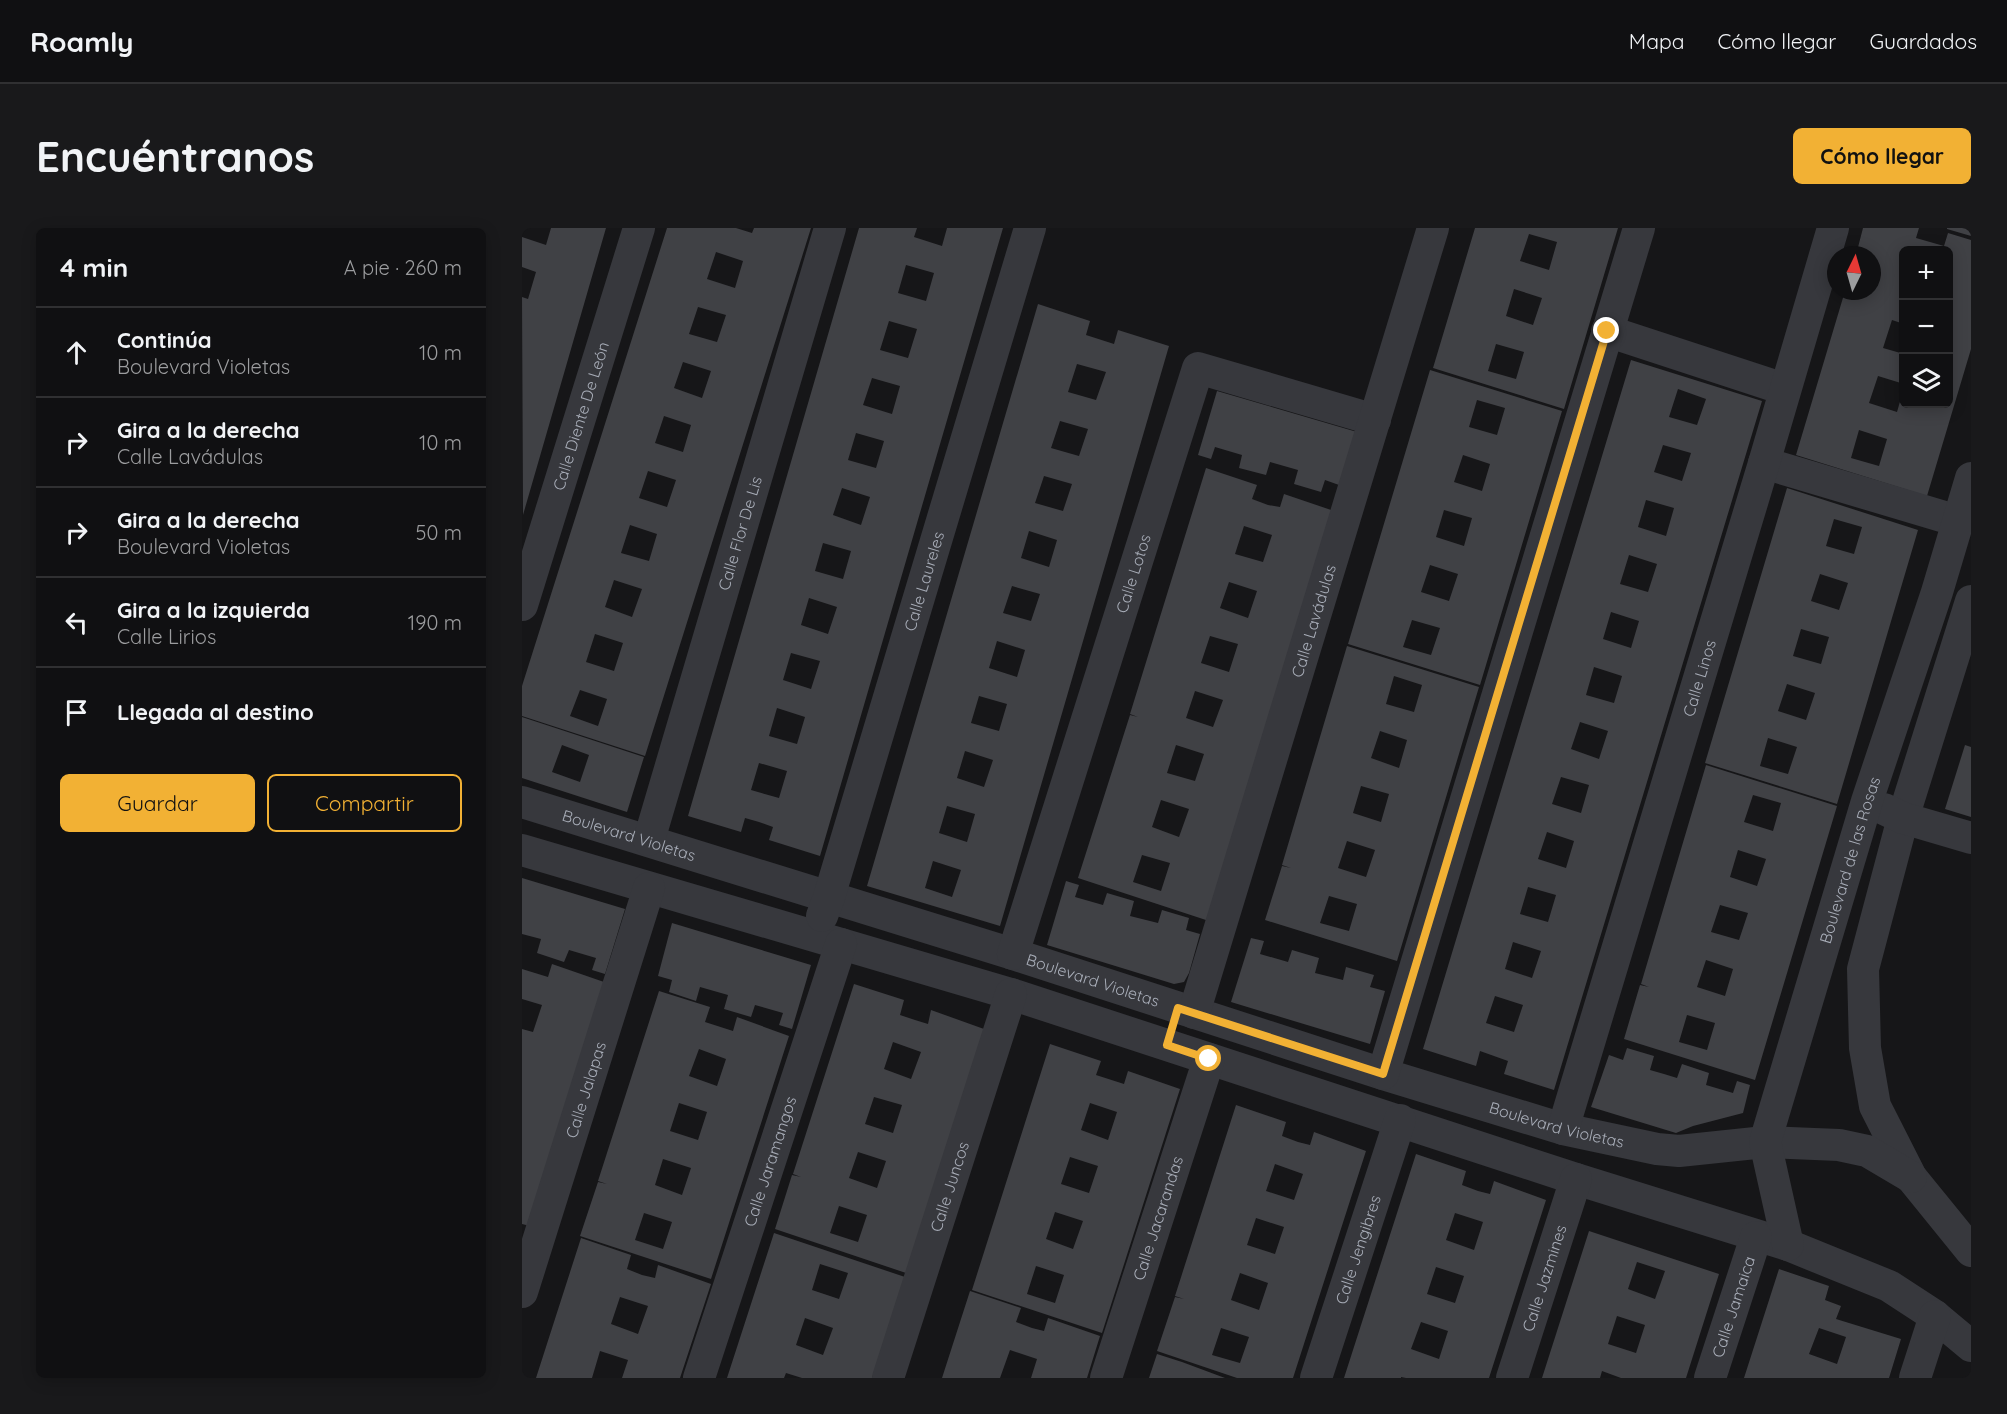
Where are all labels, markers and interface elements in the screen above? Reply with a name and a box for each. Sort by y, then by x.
text: Roamly [30,24,134,59]
text: Mapa [1629,28,1684,54]
text: Cómo llegar [1717,28,1836,54]
text: Guardados [1869,28,1977,54]
button: Cómo llegar [1793,128,1971,184]
text: Encuéntranos [36,130,314,183]
north arrow [1827,246,1881,300]
map controls [1899,246,1953,408]
button: + [1899,246,1953,300]
text: 4 min [60,251,128,284]
text: A pie · 260 m [344,255,462,280]
button: − [1899,300,1953,354]
route end [1593,317,1619,343]
text: Continúa [117,326,212,354]
icon: ahead [60,336,93,369]
street label: Calle Diente De León [548,339,613,493]
text: 10 m [419,340,462,365]
text: Boulevard Violetas [117,354,290,379]
button: layers [1899,354,1953,408]
text: Gira a la derecha [117,416,300,444]
icon: right [60,426,93,459]
text: 10 m [419,430,462,455]
text: Calle Lavádulas [117,444,263,469]
street label: Calle Flor De Lis [713,474,766,593]
text: Gira a la derecha [117,506,300,534]
icon: right [60,516,93,549]
text: 50 m [416,520,462,545]
street label: Calle Laureles [899,529,948,633]
street label: Calle Lotos [1111,532,1155,615]
text: Boulevard Violetas [117,534,290,559]
street label: Calle Lavádulas [1287,562,1340,680]
text: Gira a la izquierda [117,596,310,624]
icon: left [60,606,93,639]
text: 190 m [408,610,462,635]
text: Calle Lirios [117,624,216,649]
street label: Calle Linos [1678,637,1720,719]
icon: arrive [60,696,93,729]
text: Llegada al destino [117,698,314,726]
button: Guardar [60,774,255,832]
button: Compartir [267,774,462,832]
street label: Boulevard de las Rosas [1815,774,1884,946]
street label: Boulevard Violetas [560,805,698,865]
street label: Boulevard Violetas [1024,949,1162,1011]
street label: Calle Jalapas [561,1039,610,1140]
route start [1195,1045,1221,1071]
street label: Calle Jaramangos [739,1094,801,1229]
street label: Boulevard Violetas [1487,1097,1626,1152]
street label: Calle Juncos [925,1139,973,1234]
street label: Calle Jacarandas [1128,1153,1187,1283]
street label: Calle Jengibres [1331,1192,1385,1307]
street label: Calle Jazmines [1518,1222,1571,1334]
street label: Calle Jamaica [1707,1254,1759,1360]

